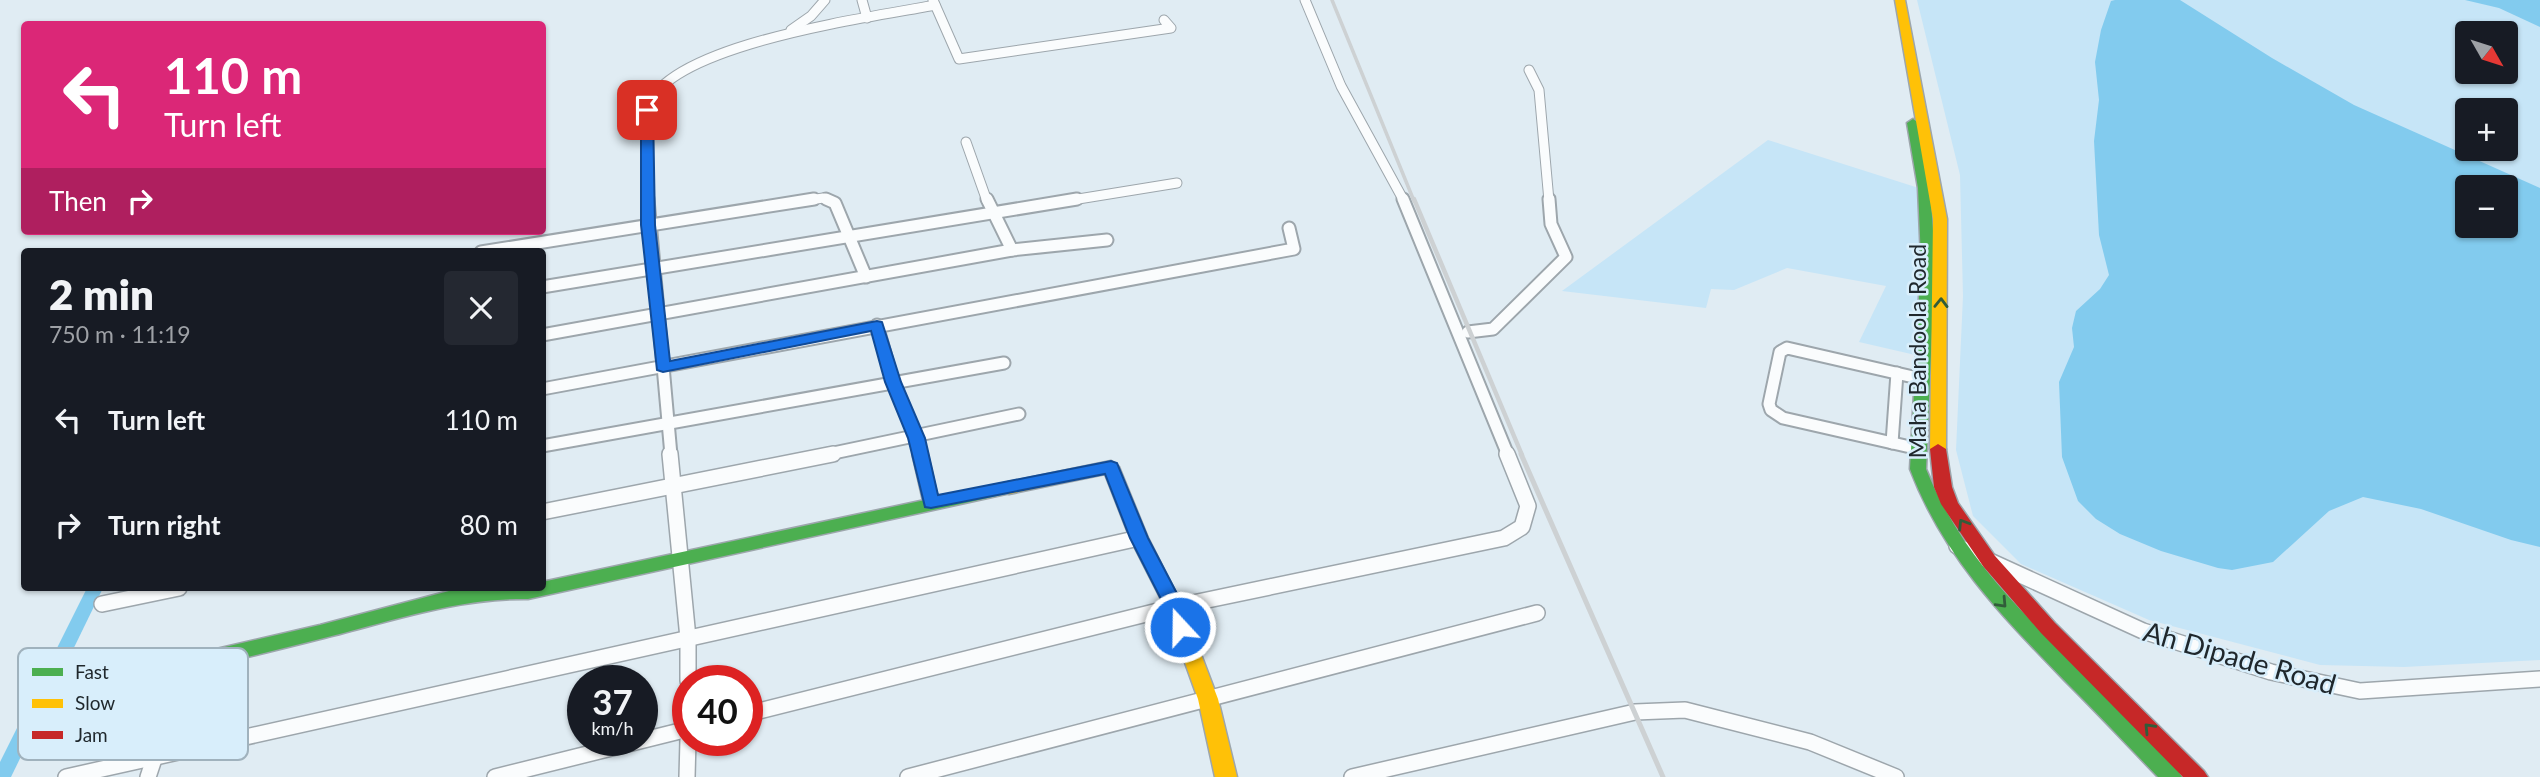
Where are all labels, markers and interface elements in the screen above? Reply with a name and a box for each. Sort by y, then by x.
north arrow [2455,21,2518,84]
map controls [2455,21,2518,238]
text: 110 m [164,46,302,104]
icon: left [49,49,140,140]
pin [617,80,677,140]
icon: arrive [628,91,666,129]
button: + [2455,98,2518,161]
text: Turn left [164,105,281,144]
button: − [2455,175,2518,238]
icon: right [121,182,159,220]
text: Then [49,185,107,217]
street label: Maha Bandoola Road [1903,244,1931,458]
text: 2 min [49,269,154,319]
button: close [444,271,518,345]
one-way arrow [1933,297,1949,307]
text: 750 m · 11:19 [49,320,191,348]
icon: left [49,401,87,439]
text: Turn left [108,404,205,436]
text: 110 m [445,404,518,436]
icon: right [49,506,87,544]
text: Turn right [108,509,221,541]
text: 80 m [460,509,518,541]
one-way arrow [1959,519,1972,532]
position arrow [1143,590,1217,664]
one-way arrow [1994,595,2006,608]
street label: Ah Dipade Road [2140,613,2340,701]
legend [18,648,248,760]
text: Fast [75,660,109,683]
speed limit sign: 40 [672,665,763,756]
text: 37 [592,680,633,722]
text: Slow [75,691,115,714]
text: km/h [591,717,634,739]
text: Jam [75,723,108,746]
one-way arrow [2145,723,2158,736]

